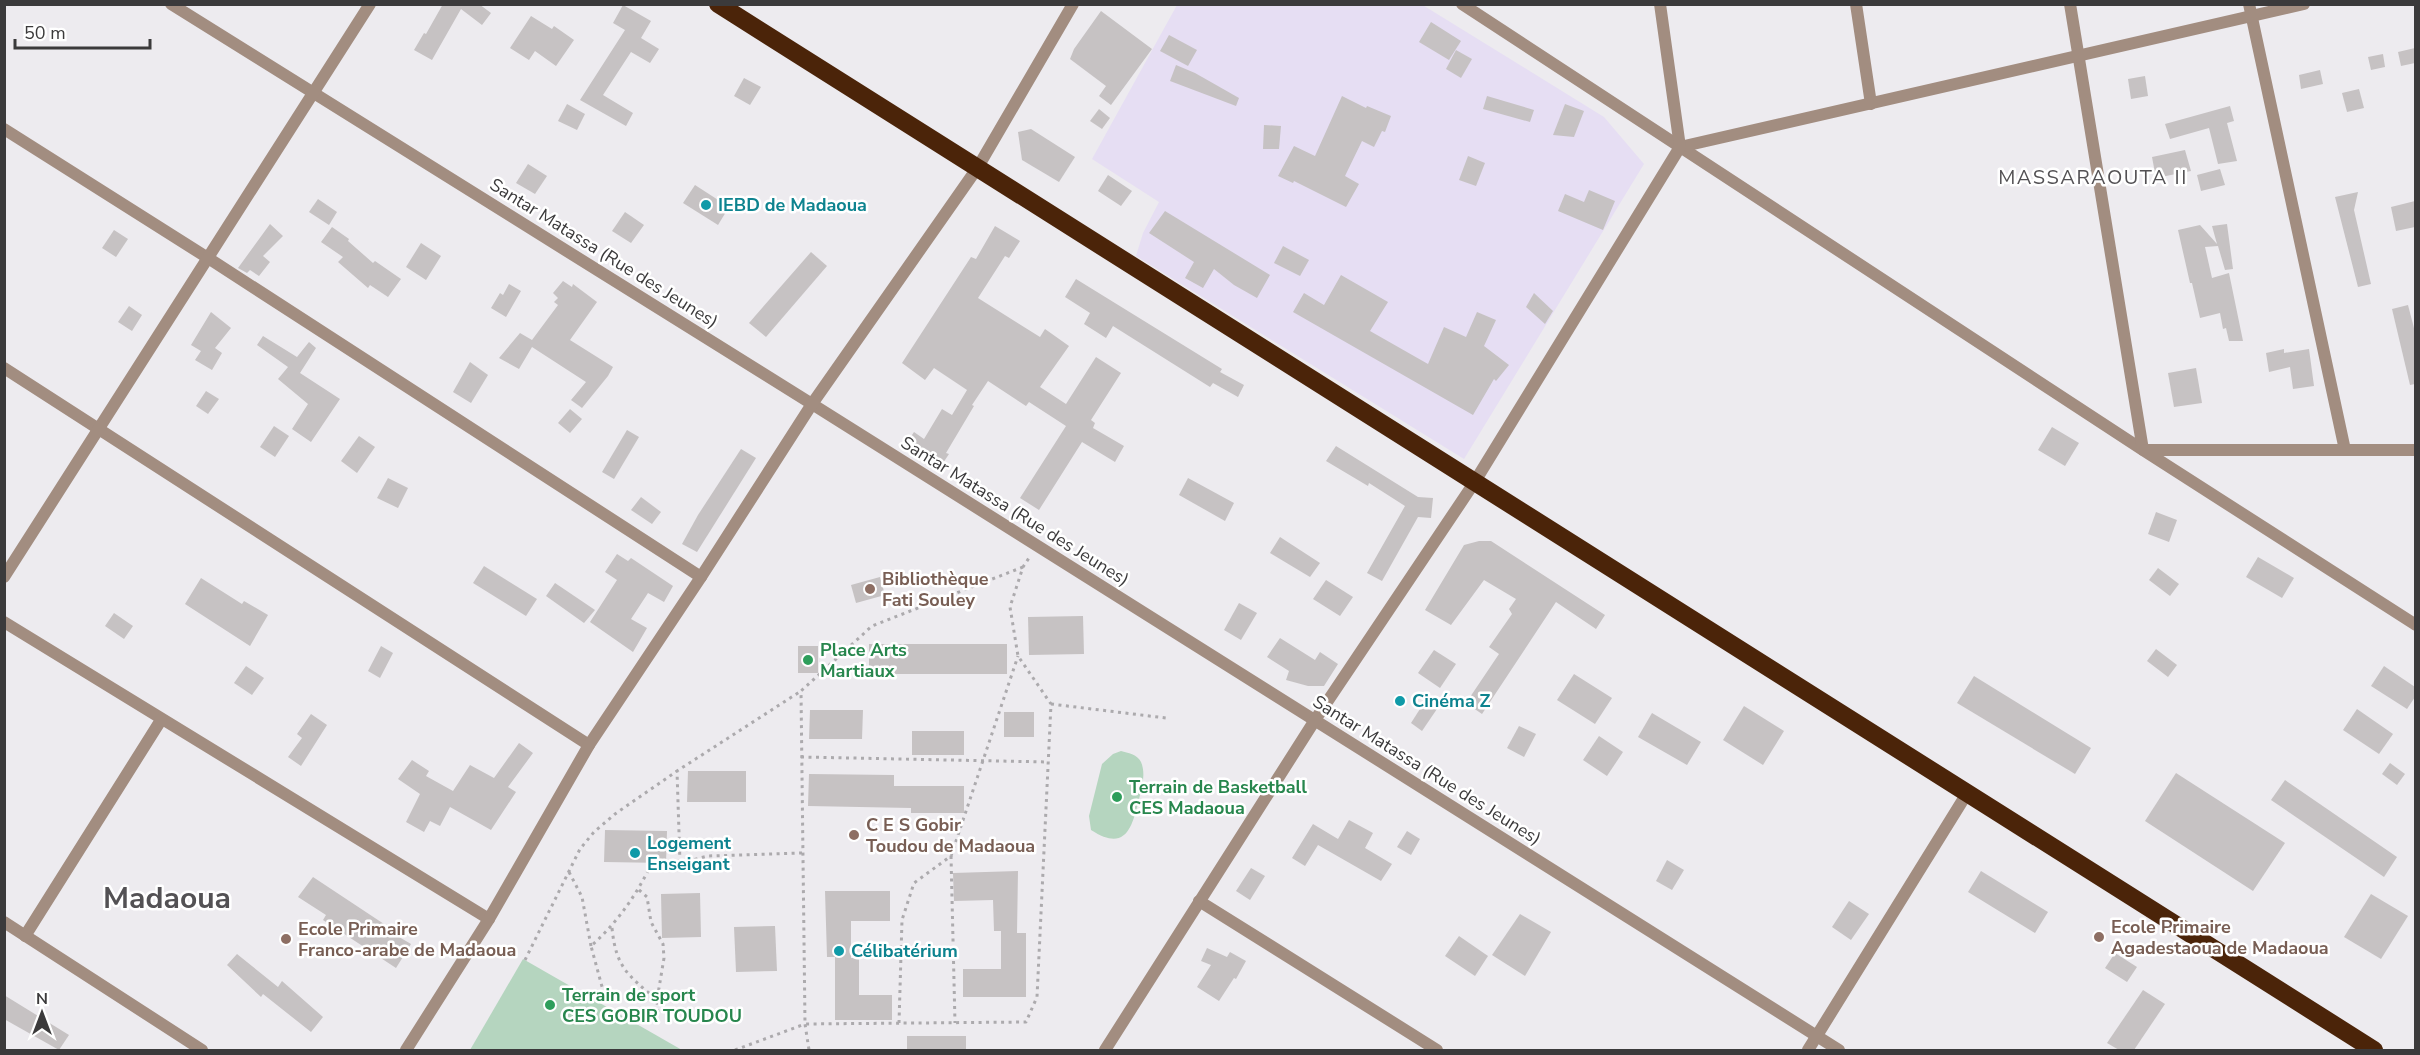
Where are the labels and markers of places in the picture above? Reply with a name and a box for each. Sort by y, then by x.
place label: IEBD de Madaoua [718,193,867,217]
marker: IEBD de Madaoua [699,198,713,212]
place label: Bibliothèque Fati Souley [882,567,989,612]
marker: Bibliothèque Fati Souley [863,582,877,596]
place label: Place Arts Martiaux [820,638,907,683]
marker: Place Arts Martiaux [801,653,815,667]
place label: Cinéma Z [1412,689,1491,713]
marker: Cinéma Z [1393,694,1407,708]
place label: Terrain de Basketball CES Madaoua [1129,775,1307,820]
marker: Terrain de Basketball CES Madaoua [1110,790,1124,804]
place label: C E S Gobir Toudou de Madaoua [866,813,1035,858]
marker: C E S Gobir Toudou de Madaoua [847,828,861,842]
place label: Logement Enseigant [647,831,731,876]
marker: Logement Enseigant [628,846,642,860]
place label: Ecole Primaire Agadestaoua de Madaoua [2111,915,2329,960]
place label: Ecole Primaire Franco-arabe de Madaoua [298,917,516,962]
marker: Ecole Primaire Agadestaoua de Madaoua [2092,930,2106,944]
marker: Ecole Primaire Franco-arabe de Madaoua [279,932,293,946]
place label: Célibatérium [851,939,958,963]
marker: Célibatérium [832,944,846,958]
place label: Terrain de sport CES GOBIR TOUDOU [562,983,742,1028]
marker: Terrain de sport CES GOBIR TOUDOU [543,998,557,1012]

